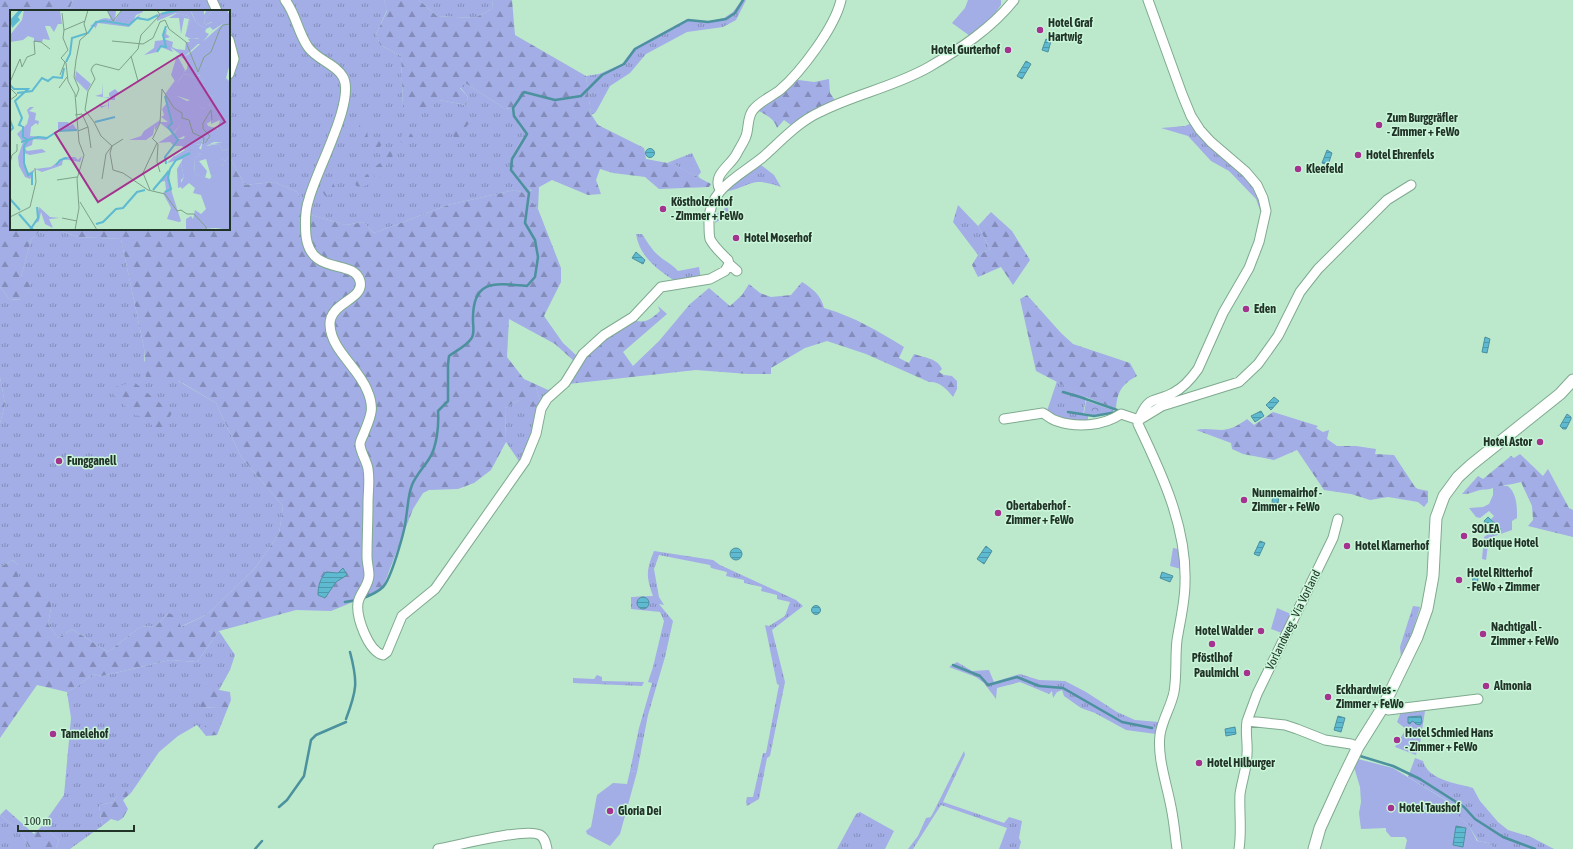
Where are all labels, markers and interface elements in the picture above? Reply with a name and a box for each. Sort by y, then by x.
inset map [10,10,230,230]
place label: Hotel Graf Hartwig [1048,16,1093,44]
marker: Hotel Graf Hartwig [1035,25,1045,35]
place label: Hotel Gurterhof [931,43,1001,57]
marker: Hotel Gurterhof [1003,45,1013,55]
place label: Zum Burggräfler - Zimmer + FeWo [1387,111,1460,139]
marker: Zum Burggräfler - Zimmer + FeWo [1374,120,1384,130]
place label: Hotel Ehrenfels [1366,148,1435,162]
marker: Hotel Ehrenfels [1353,150,1363,160]
place label: Kleefeld [1306,162,1344,176]
marker: Kleefeld [1293,164,1303,174]
place label: Köstholzerhof - Zimmer + FeWo [671,195,744,223]
marker: Köstholzerhof - Zimmer + FeWo [658,204,668,214]
place label: Hotel Moserhof [744,231,813,245]
marker: Hotel Moserhof [731,233,741,243]
place label: Eden [1254,302,1276,316]
marker: Eden [1241,304,1251,314]
place label: Hotel Astor [1483,435,1532,449]
marker: Hotel Astor [1535,437,1545,447]
place label: Fungganell [67,454,117,468]
marker: Fungganell [54,456,64,466]
place label: Nunnemairhof - Zimmer + FeWo [1252,486,1322,514]
marker: Nunnemairhof - Zimmer + FeWo [1239,495,1249,505]
place label: Obertaberhof - Zimmer + FeWo [1006,499,1074,527]
marker: Obertaberhof - Zimmer + FeWo [993,508,1003,518]
place label: SOLEA Boutique Hotel [1472,522,1539,550]
marker: SOLEA Boutique Hotel [1459,531,1469,541]
place label: Hotel Klarnerhof [1355,539,1430,553]
marker: Hotel Klarnerhof [1342,541,1352,551]
place label: Hotel Ritterhof - FeWo + Zimmer [1467,566,1540,594]
street label: Vorlandweg - Via Vorland [1263,568,1323,672]
marker: Hotel Ritterhof - FeWo + Zimmer [1454,575,1464,585]
place label: Nachtigall - Zimmer + FeWo [1491,620,1559,648]
place label: Hotel Walder [1195,624,1253,638]
marker: Hotel Walder [1256,626,1266,636]
marker: Nachtigall - Zimmer + FeWo [1478,629,1488,639]
marker: Pföstlhof [1207,639,1217,649]
place label: Pföstlhof [1192,651,1233,665]
place label: Paulmichl [1194,666,1240,680]
marker: Paulmichl [1242,668,1252,678]
place label: Almonia [1493,679,1532,693]
marker: Almonia [1481,681,1491,691]
place label: Eckhardwies - Zimmer + FeWo [1336,683,1404,711]
marker: Eckhardwies - Zimmer + FeWo [1323,692,1333,702]
place label: Hotel Schmied Hans - Zimmer + FeWo [1405,726,1494,754]
place label: Tamelehof [61,727,109,741]
marker: Tamelehof [48,729,58,739]
marker: Hotel Schmied Hans - Zimmer + FeWo [1392,735,1402,745]
place label: Hotel Hilburger [1207,756,1275,770]
marker: Hotel Hilburger [1194,758,1204,768]
place label: Hotel Taushof [1399,801,1461,815]
marker: Hotel Taushof [1386,803,1396,813]
place label: Gloria Dei [618,804,662,818]
marker: Gloria Dei [605,806,615,816]
scale bar [18,807,134,833]
text: 100 m [24,814,51,828]

